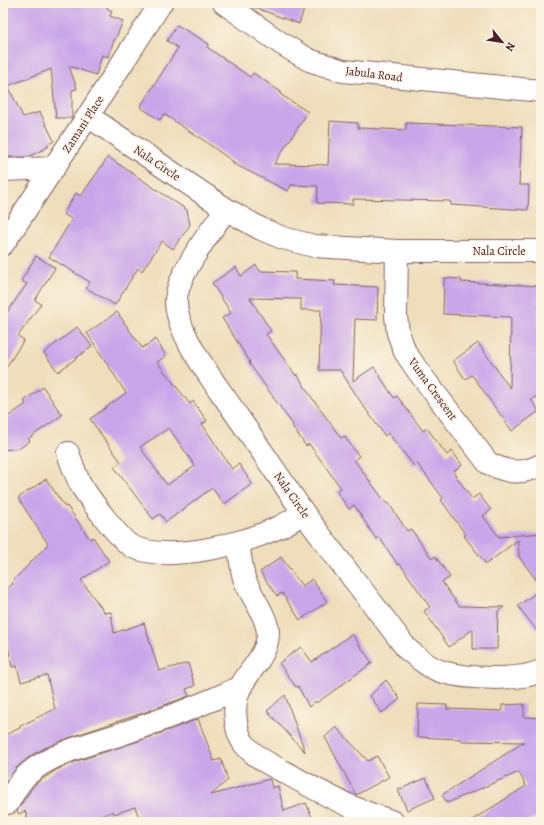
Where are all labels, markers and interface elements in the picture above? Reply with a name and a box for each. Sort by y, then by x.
north arrow [482,22,522,62]
text: N [502,40,519,54]
street label: Jabula Road [344,63,404,86]
street label: Zamani Place [58,92,108,156]
street label: Nala Circle [130,141,184,185]
street label: Nala Circle [472,243,526,259]
street label: Vuma Crescent [404,354,461,424]
street label: Nala Circle [270,469,314,521]

